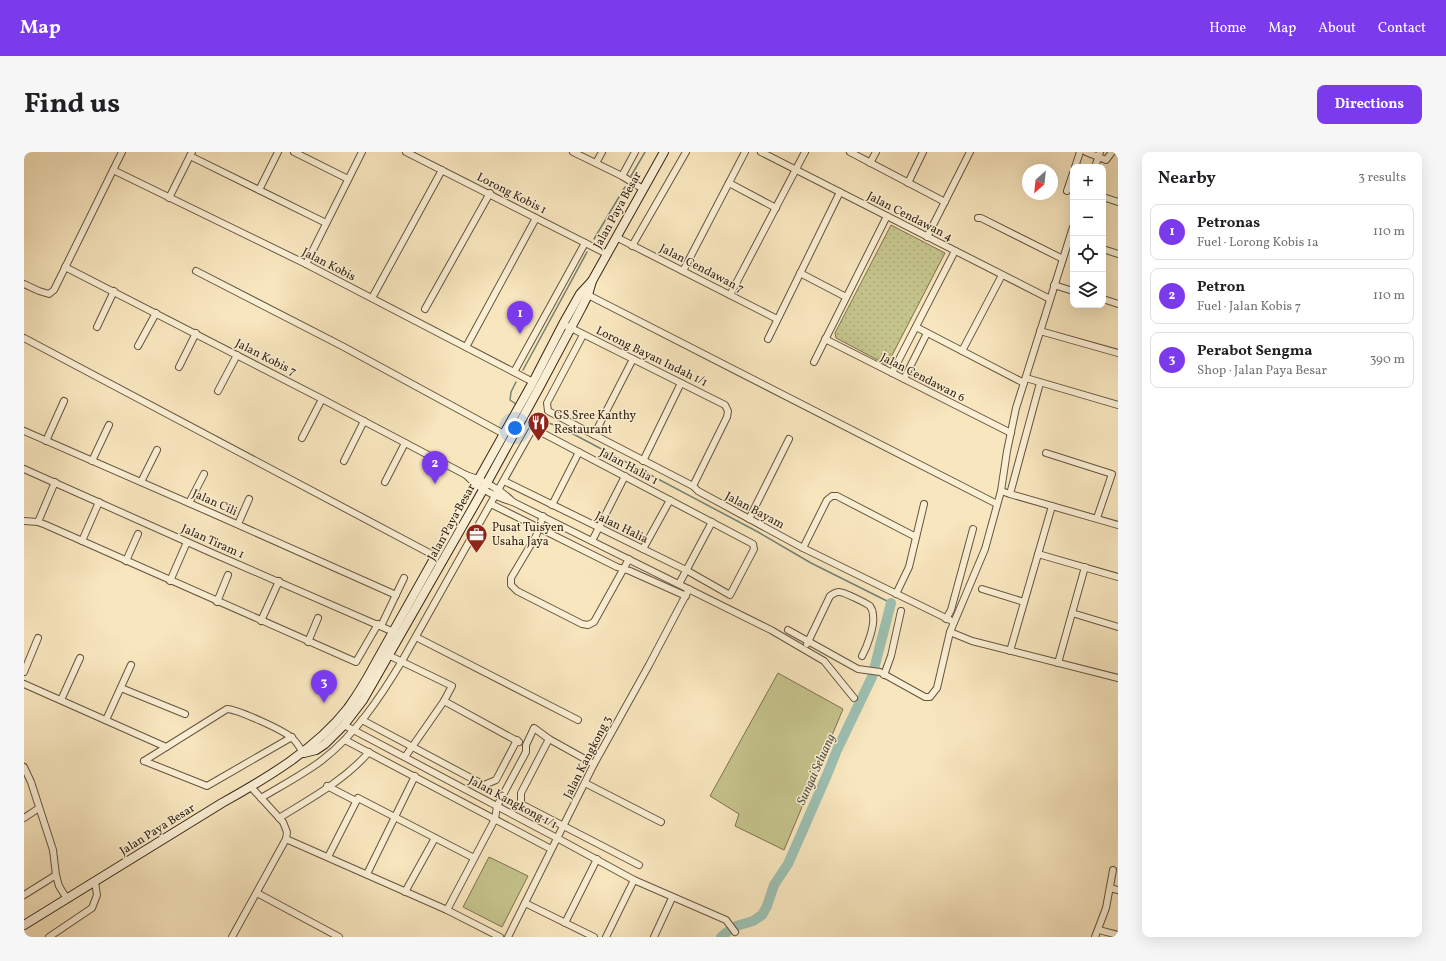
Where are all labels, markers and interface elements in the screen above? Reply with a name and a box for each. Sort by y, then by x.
text: Map [20,15,61,41]
text: Home [1209,19,1246,38]
text: Map [1268,19,1296,38]
text: About [1318,19,1356,38]
text: Contact [1378,19,1426,38]
text: Find us [24,85,120,124]
button: Directions [1317,85,1422,124]
north arrow [1022,164,1058,200]
map controls [1070,164,1106,308]
button: + [1070,164,1106,200]
text: Nearby [1158,167,1216,190]
street label: Lorong Kobis 1 [474,169,549,218]
street label: Jalan Paya Besar [590,169,646,252]
text: 3 results [1358,169,1406,187]
street label: Jalan Cendawan 4 [864,188,955,245]
button: − [1070,200,1106,236]
text: Petronas [1197,213,1260,234]
text: 1 [1169,223,1175,241]
text: 110 m [1373,223,1405,241]
text: Fuel · Lorong Kobis 1a [1197,234,1318,252]
button: locate [1070,236,1106,272]
street label: Jalan Cendawan 7 [657,241,747,297]
street label: Jalan Kobis [299,245,358,285]
button: layers [1070,272,1106,308]
text: Petron [1197,277,1245,298]
text: 2 [1169,287,1175,305]
text: 110 m [1373,287,1405,305]
text: Fuel · Jalan Kobis 7 [1197,298,1301,316]
pin: 1 [507,301,533,334]
street label: Lorong Bayan Indah 1/1 [593,323,710,391]
street label: Jalan Kobis 7 [232,336,299,380]
text: Perabot Sengma [1197,341,1312,362]
street label: Jalan Cendawan 6 [877,350,968,406]
text: 3 [1169,351,1175,369]
text: 390 m [1370,351,1405,369]
text: Shop · Jalan Paya Besar [1197,362,1327,380]
place label: GS Sree Kanthy Restaurant [554,408,636,438]
restaurant icon: GS Sree Kanthy Restaurant [526,409,552,442]
your location [505,418,525,438]
street label: Jalan Halia 1 [596,445,661,489]
pin: 2 [422,451,448,484]
street label: Jalan Paya Besar [424,481,480,564]
street label: Jalan Cili [190,486,240,520]
street label: Jalan Bayam [722,489,787,533]
street label: Jalan Halia [592,508,651,548]
place label: Pusat Tuisyen Usaha Jaya [492,520,564,550]
street label: Jalan Tiram 1 [179,521,247,563]
office icon: Pusat Tuisyen Usaha Jaya [464,521,490,554]
pin: 3 [311,670,337,703]
street label: Jalan Kangkong 3 [560,713,616,802]
water label: Sungai Seluang [793,731,841,808]
street label: Jalan Kangkong 1/1 [465,773,560,833]
street label: Jalan Paya Besar [117,800,198,859]

